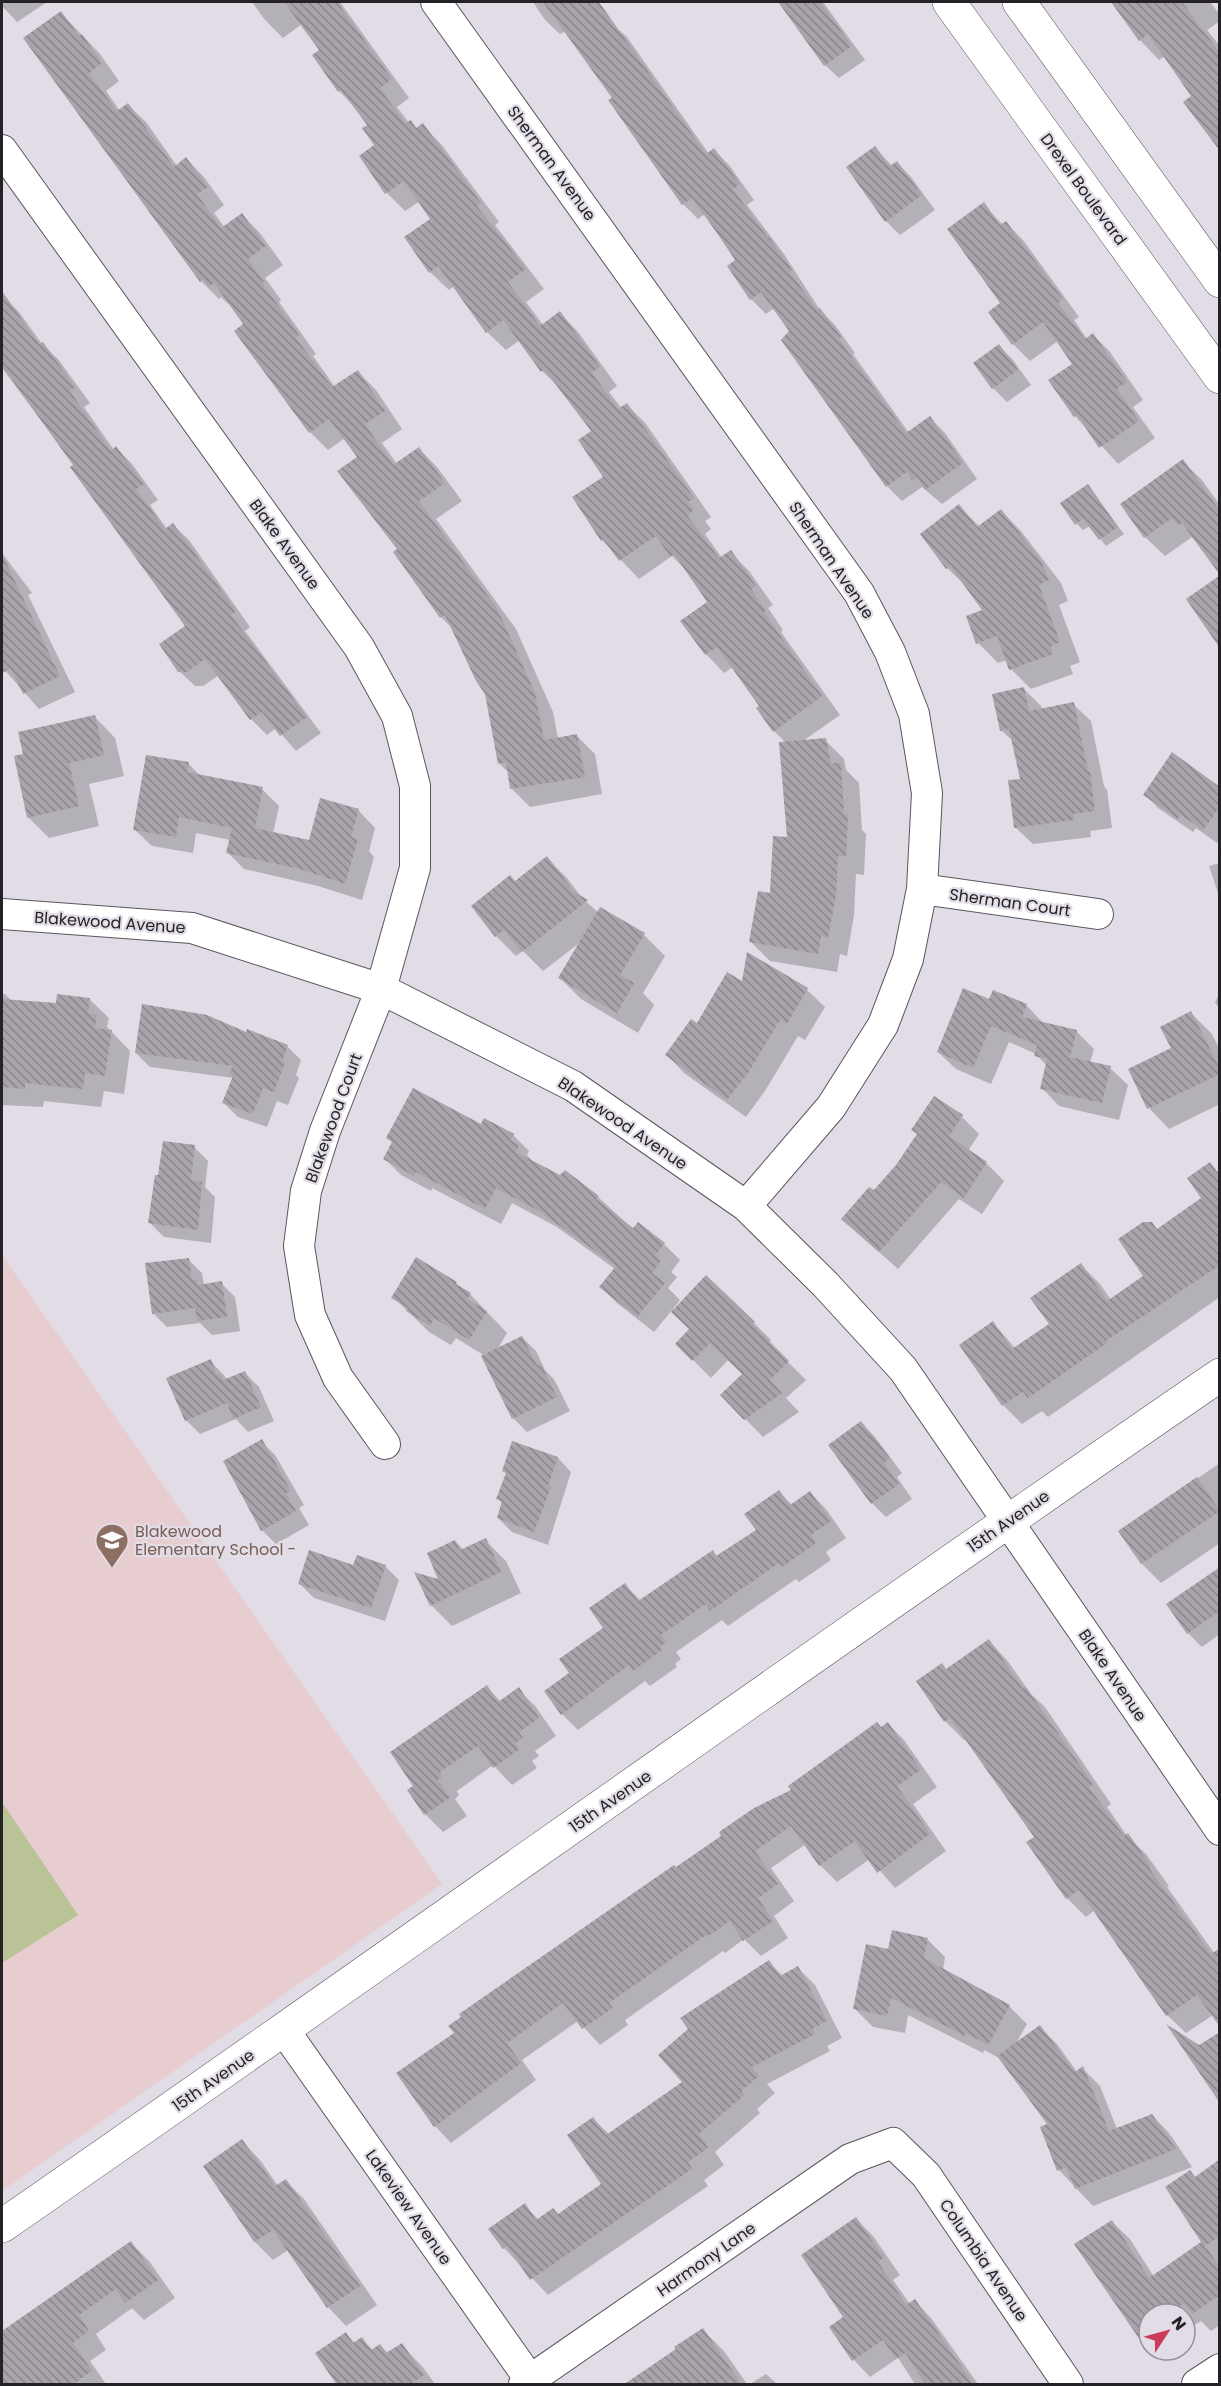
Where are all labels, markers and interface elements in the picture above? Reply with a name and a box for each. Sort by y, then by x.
street label: Sherman Avenue [502,101,601,226]
street label: Drexel Boulevard [1035,128,1132,250]
street label: Blake Avenue [244,494,325,594]
street label: Sherman Avenue [784,497,880,624]
street label: Sherman Court [948,883,1072,922]
street label: Blakewood Avenue [34,906,186,939]
street label: Blakewood Court [299,1050,368,1186]
street label: Blakewood Avenue [553,1072,692,1175]
street label: 15th Avenue [963,1485,1054,1558]
place label: Blakewood Elementary School - [135,1520,296,1561]
school or university icon: Blakewood Elementary School - [94,1522,130,1569]
street label: Blake Avenue [1073,1624,1152,1726]
street label: 15th Avenue [565,1765,656,1838]
street label: 15th Avenue [168,2044,259,2117]
street label: Lakeview Avenue [360,2145,457,2270]
street label: Columbia Avenue [934,2195,1033,2326]
street label: Harmony Lane [652,2217,760,2302]
north arrow [1137,2302,1197,2362]
text: N [1166,2312,1192,2335]

